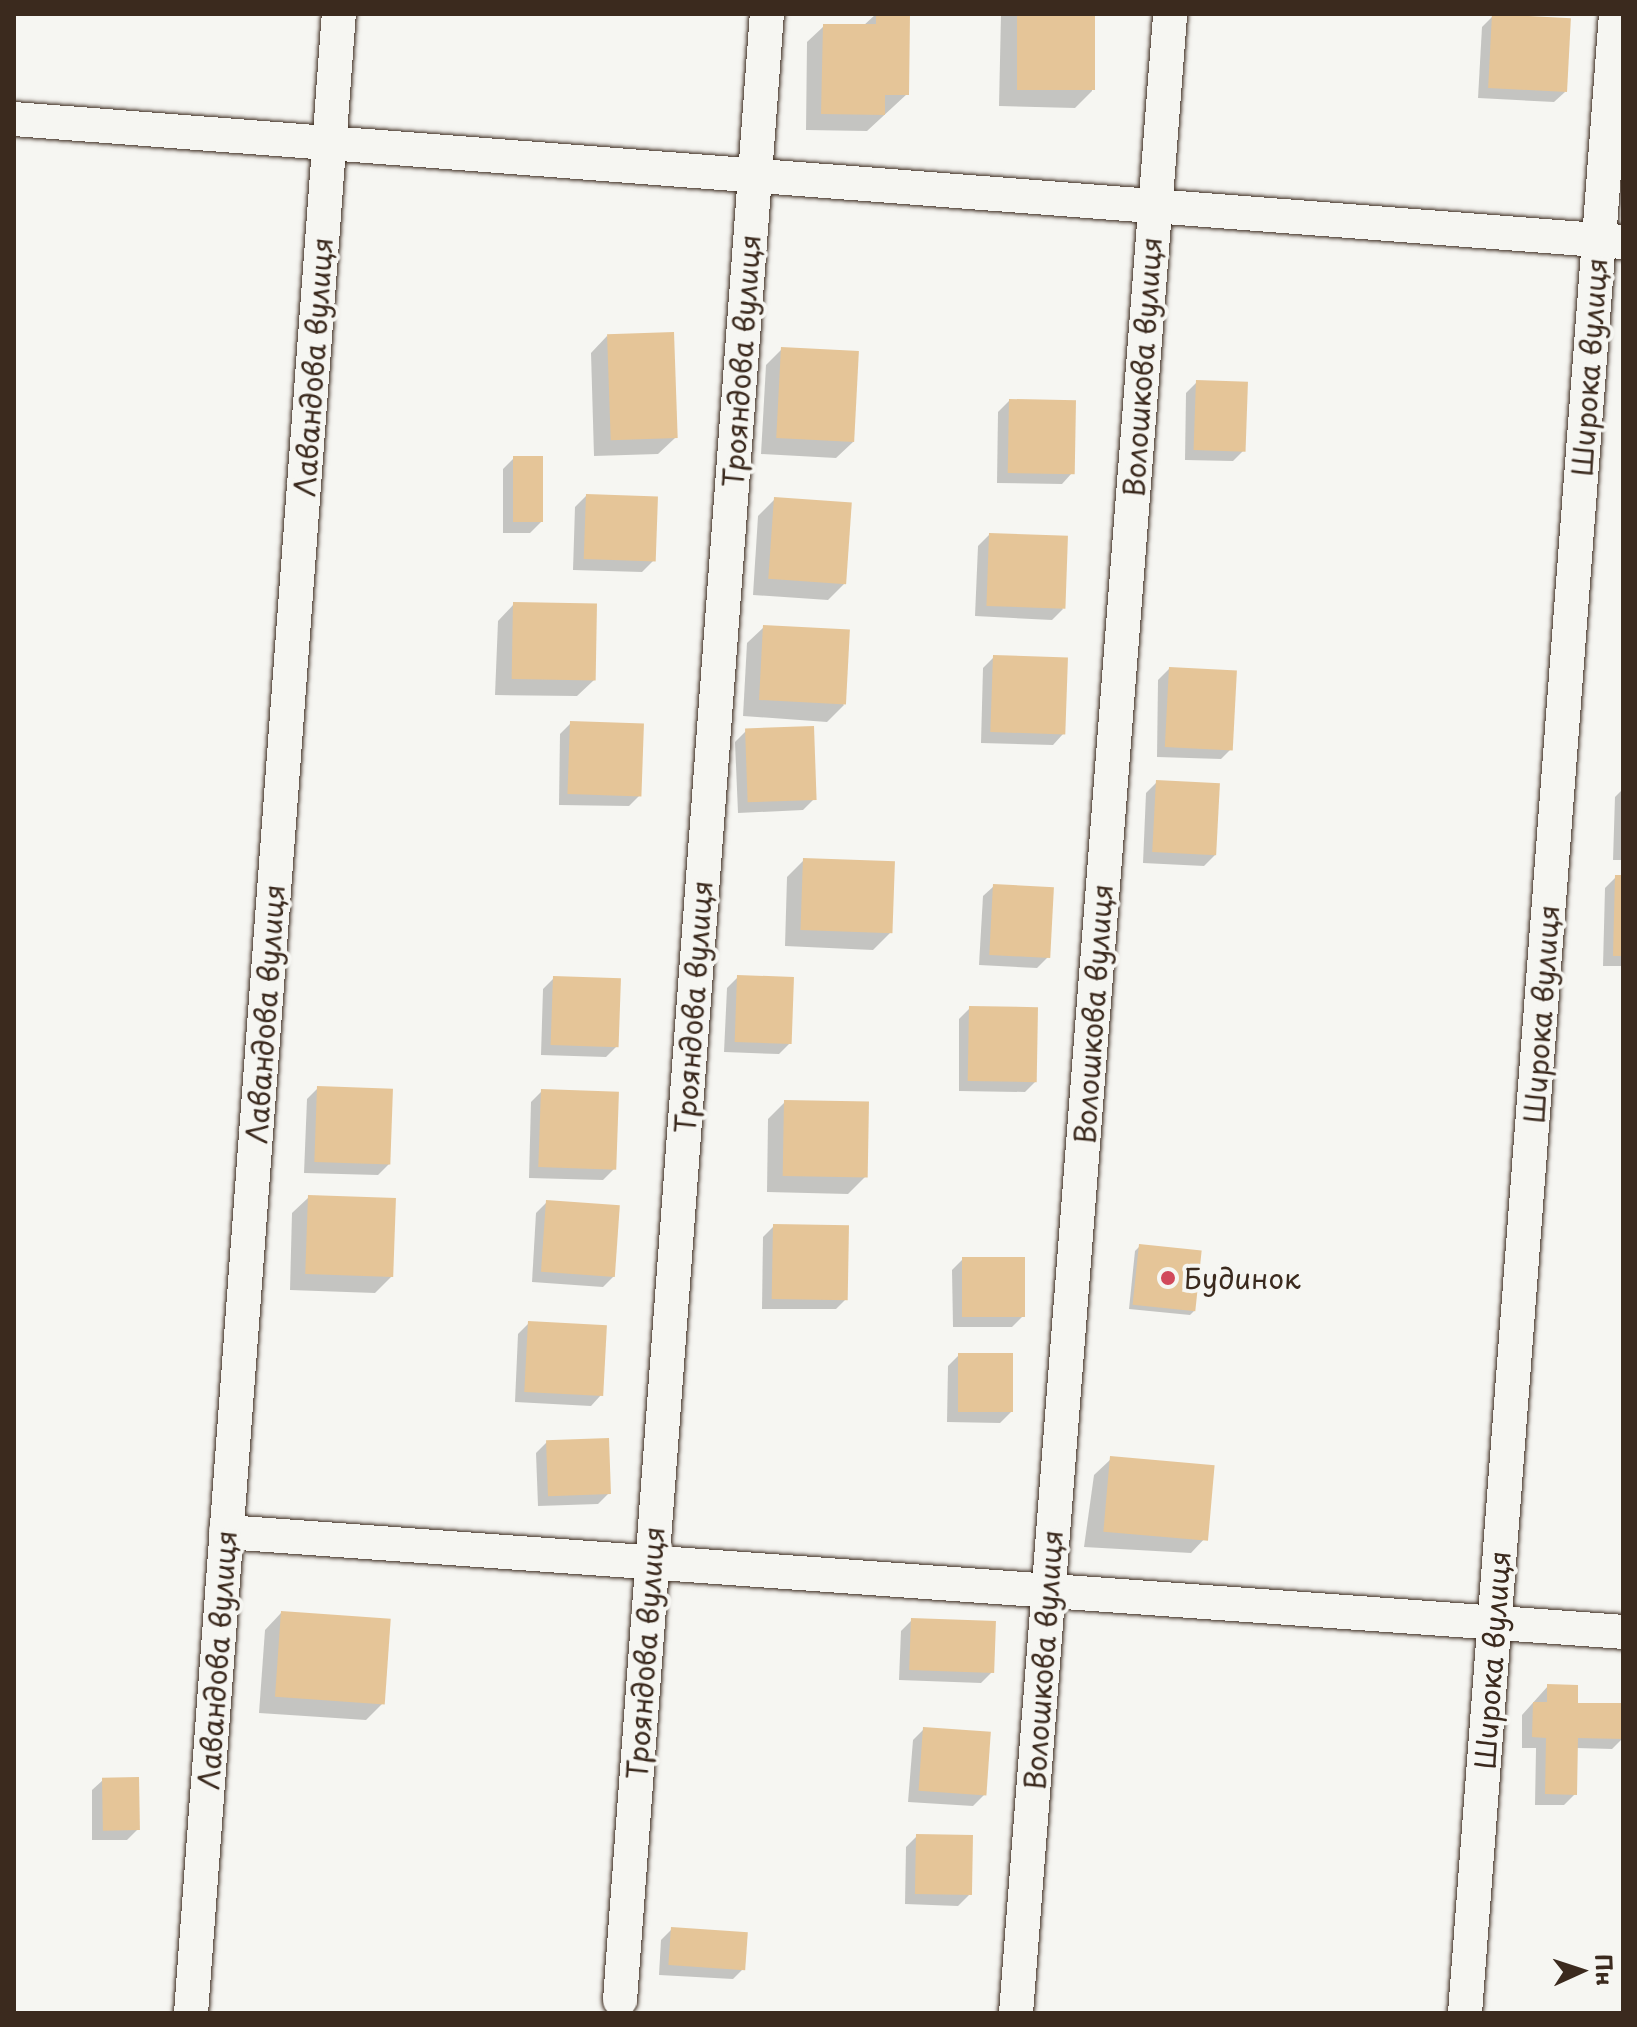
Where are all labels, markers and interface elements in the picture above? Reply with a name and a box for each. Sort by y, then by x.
street label: Трояндова вулиця [715,233,767,489]
street label: Волошкова вулиця [1116,235,1168,499]
street label: Лавандова вулиця [287,236,339,498]
street label: Широка вулиця [1565,256,1613,478]
street label: Трояндова вулиця [667,879,719,1135]
street label: Волошкова вулиця [1067,882,1119,1146]
street label: Лавандова вулиця [239,883,291,1145]
street label: Широка вулиця [1517,903,1565,1125]
place label: Будинок [1184,1261,1301,1295]
marker: Будинок [1159,1269,1177,1287]
street label: Трояндова вулиця [619,1525,671,1781]
street label: Волошкова вулиця [1017,1528,1069,1792]
street label: Лавандова вулиця [191,1529,243,1791]
street label: Широка вулиця [1468,1549,1516,1771]
north arrow [1541,1931,1621,2011]
text: Пн [1588,1953,1623,1986]

